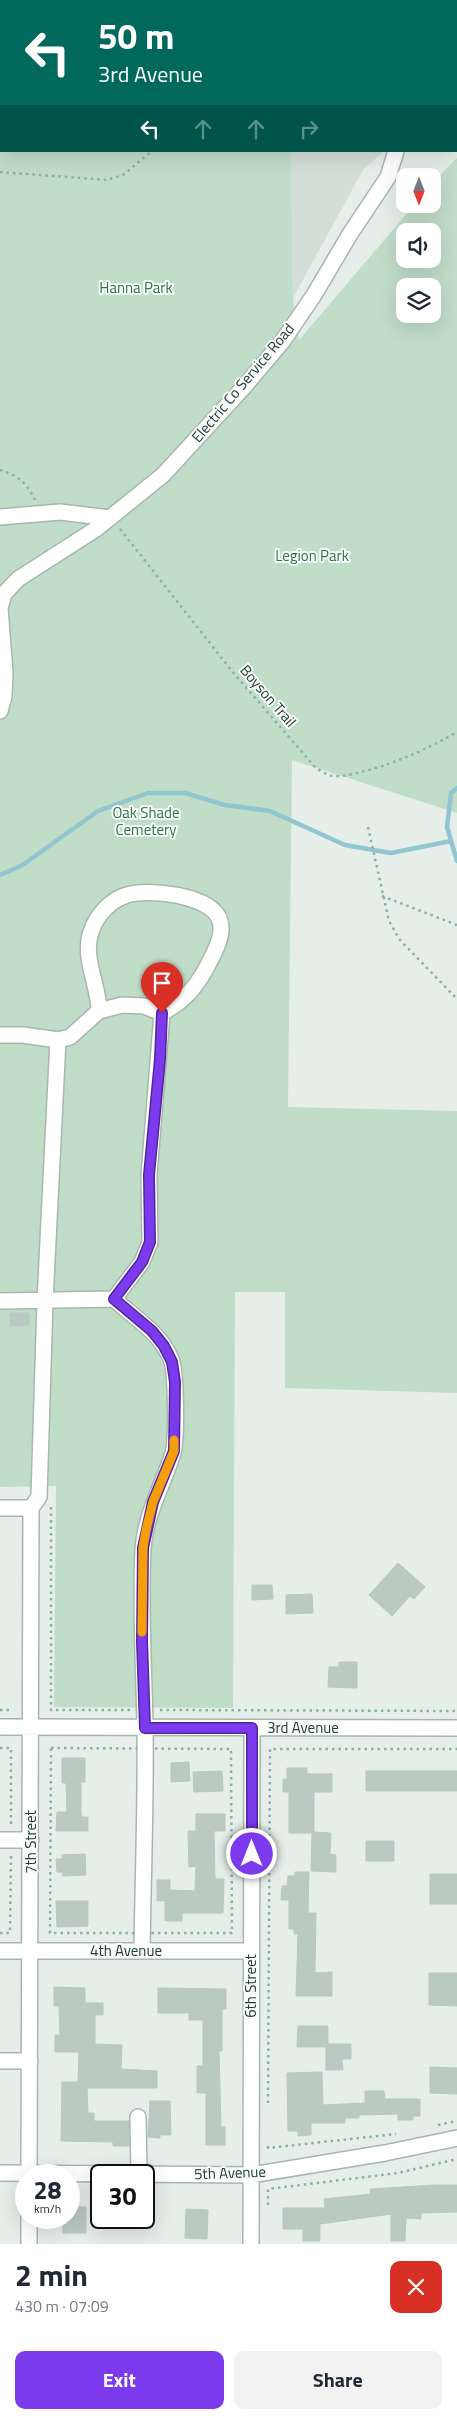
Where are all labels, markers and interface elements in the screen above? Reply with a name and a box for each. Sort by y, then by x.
text: 50 m [98,9,174,63]
icon: left [15,20,80,85]
text: 3rd Avenue [98,57,203,91]
icon: left [136,115,164,143]
icon: ahead [189,115,217,143]
icon: ahead [242,115,270,143]
icon: right [295,115,323,143]
north arrow [396,168,441,212]
map controls [396,168,441,323]
button: sound [396,223,441,268]
park label: Hanna Park [99,276,173,299]
button: layers [396,278,441,323]
street label: Electric Co Service Road [186,318,300,447]
park label: Legion Park [275,544,349,567]
street label: Boyson Trail [235,659,302,732]
park label: Oak Shade Cemetery [112,801,180,841]
pin [141,962,183,1013]
icon: arrive [148,969,176,997]
street label: 3rd Avenue [267,1716,339,1739]
street label: 7th Street [19,1809,42,1874]
position arrow [225,1827,277,1879]
street label: 4th Avenue [90,1939,162,1962]
street label: 6th Street [239,1953,262,2018]
street label: 5th Avenue [194,2160,266,2185]
speed limit sign: 30 [90,2164,155,2229]
text: 28 [33,2171,62,2209]
text: km/h [34,2199,61,2218]
text: 2 min [15,2252,88,2298]
button: close [390,2261,442,2313]
text: 430 m · 07:09 [15,2294,109,2318]
button: Exit [15,2351,224,2409]
button: Share [234,2351,442,2409]

